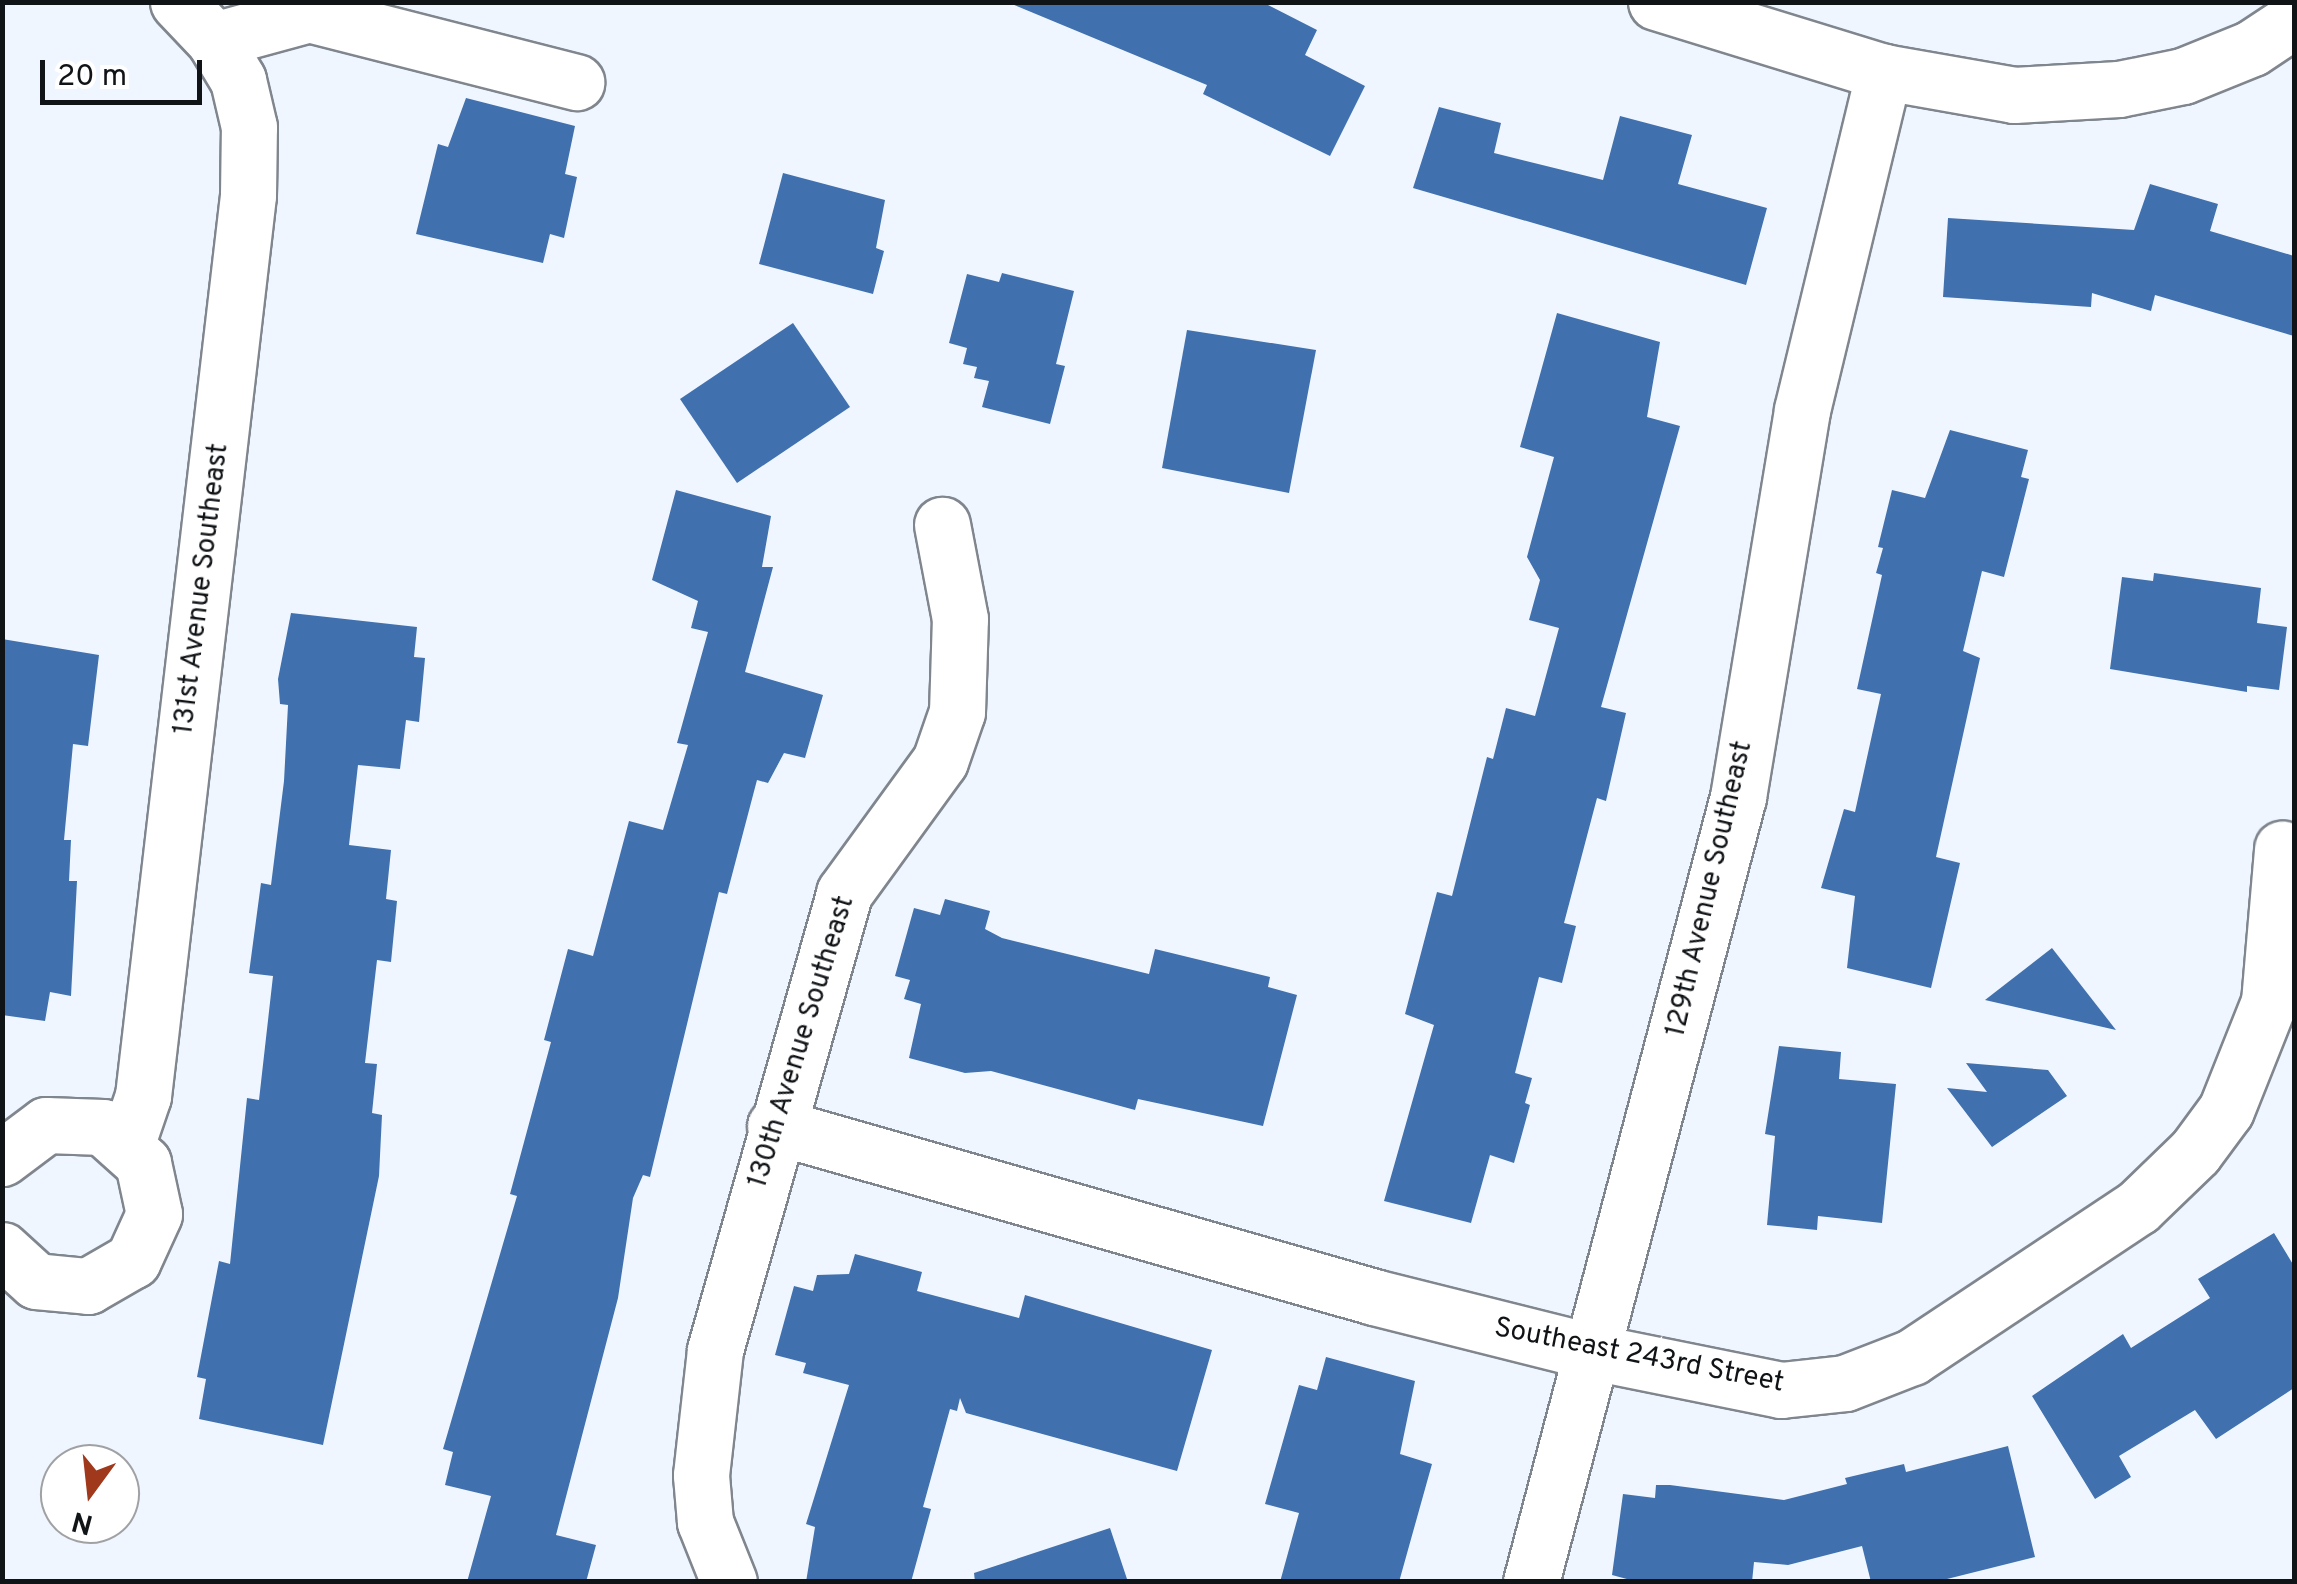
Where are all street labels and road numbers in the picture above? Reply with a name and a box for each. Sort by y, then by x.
street label: 131st Avenue Southeast [167,441,237,737]
street label: 129th Avenue Southeast [1659,737,1761,1041]
street label: 130th Avenue Southeast [741,891,863,1193]
street label: Southeast 243rd Street [1491,1311,1787,1401]

